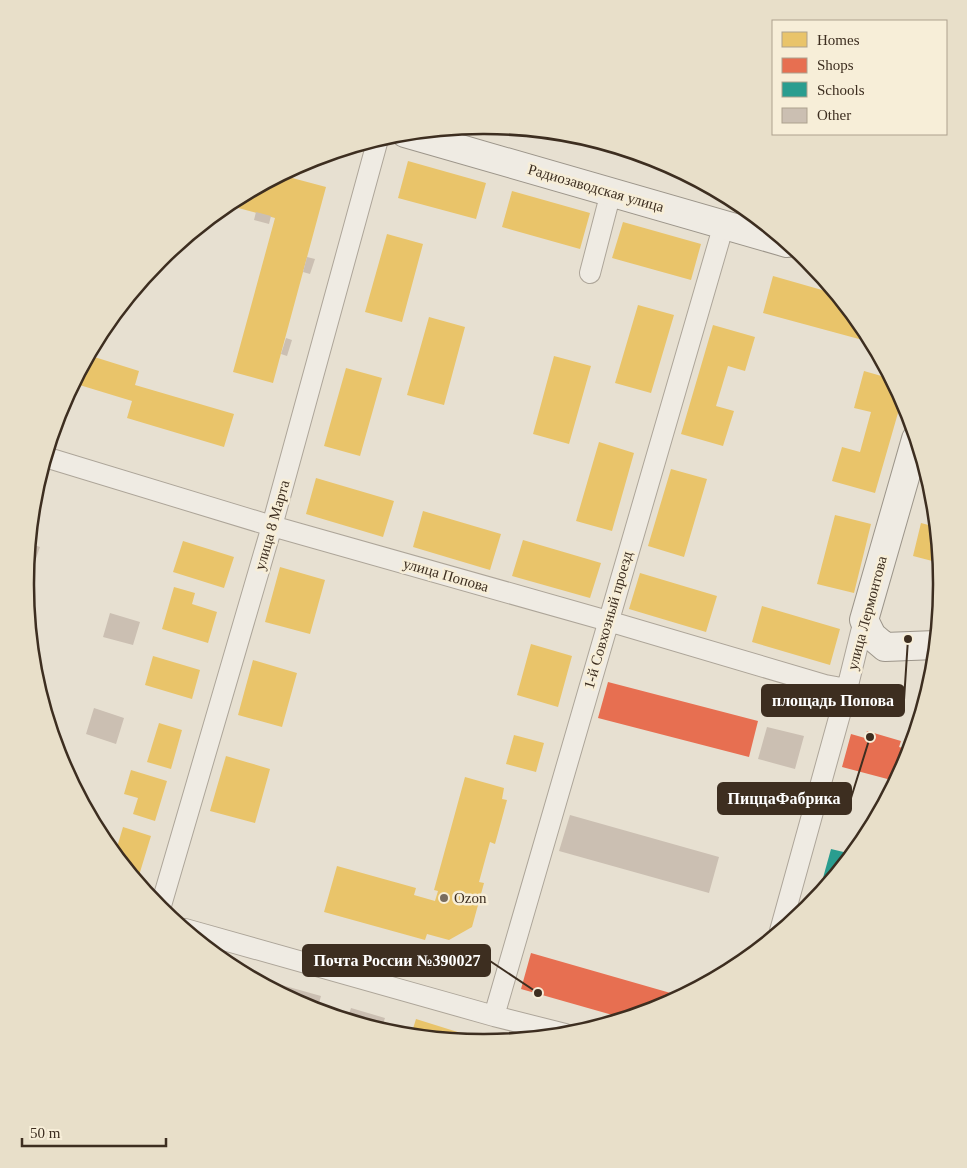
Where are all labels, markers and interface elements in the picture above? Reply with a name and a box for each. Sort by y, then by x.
legend [772,20,947,135]
text: Homes [817,32,860,48]
text: Shops [817,57,854,73]
text: Schools [817,82,865,98]
text: Other [817,107,851,123]
street label: Радиозаводская улица [526,161,666,215]
street label: улица 8 Марта [252,478,293,572]
street label: 1-й Совхозный проезд [581,549,635,691]
street label: улица Лермонтова [844,554,890,672]
street label: улица Попова [401,555,491,595]
callout: площадь Попова [762,685,904,716]
text: площадь Попова [772,692,894,709]
callout: ПиццаФабрика [718,783,851,814]
text: ПиццаФабрика [728,790,840,808]
place label: Ozon [454,890,487,906]
marker: Ozon [438,892,450,904]
callout: Почта России №390027 [303,945,490,976]
text: Почта России №390027 [313,952,481,969]
scale bar [22,1116,166,1148]
text: 50 m [30,1125,61,1141]

